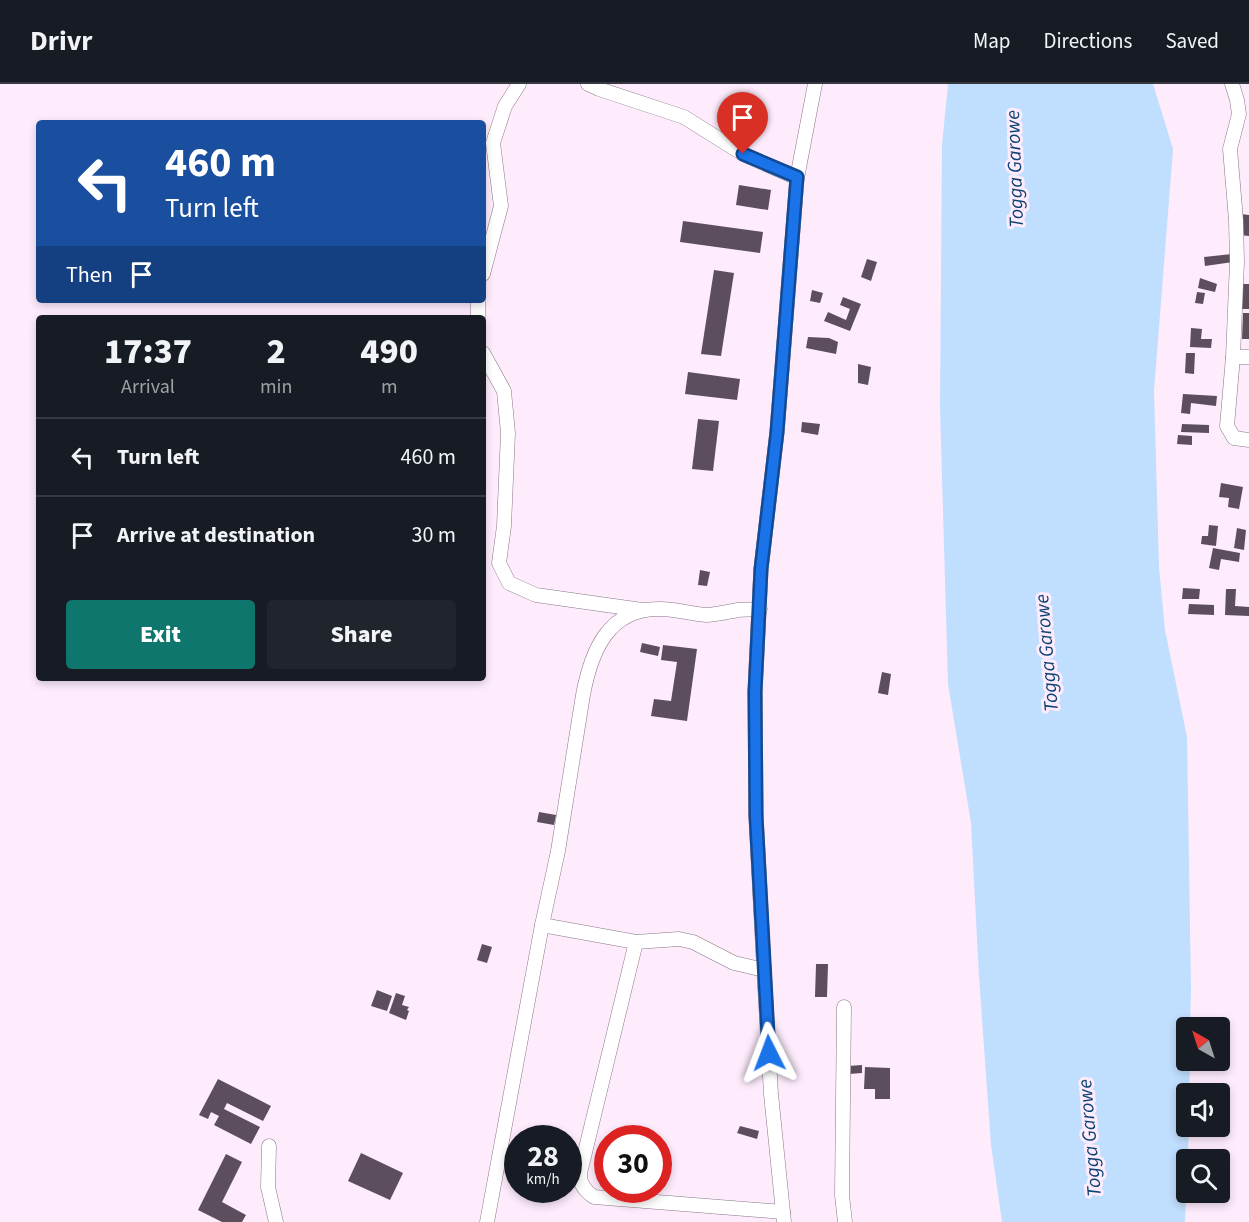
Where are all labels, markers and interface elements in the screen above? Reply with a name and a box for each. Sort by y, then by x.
text: Drivr [30,21,92,61]
text: Map [973,26,1011,56]
text: Directions [1044,26,1132,56]
text: Saved [1165,26,1219,56]
pin [717,92,768,154]
icon: arrive [726,101,759,134]
water label: Togga Garowe [999,110,1031,228]
text: 460 m [165,133,276,193]
icon: left [66,144,144,222]
text: Turn left [165,189,259,228]
icon: arrive [125,258,158,291]
text: Then [66,259,113,291]
text: 17:37 [104,326,192,377]
text: 2 [267,326,286,377]
text: 490 [360,326,418,377]
text: Arrival [121,373,175,401]
text: min [260,373,292,401]
text: m [381,373,397,401]
icon: left [66,441,99,474]
text: Turn left [117,441,199,473]
text: 460 m [401,441,456,473]
icon: arrive [66,519,99,552]
text: Arrive at destination [117,519,315,551]
text: 30 m [411,519,456,551]
water label: Togga Garowe [1028,593,1066,713]
button: Exit [66,600,255,669]
button: Share [267,600,456,669]
north arrow [1176,1017,1230,1071]
map controls [1176,1017,1230,1203]
position arrow [737,1021,801,1085]
water label: Togga Garowe [1071,1078,1109,1198]
button: sound [1176,1083,1230,1137]
speed limit sign: 30 [594,1125,672,1203]
text: 28 [527,1135,559,1178]
button: search [1176,1149,1230,1203]
text: km/h [526,1169,560,1190]

